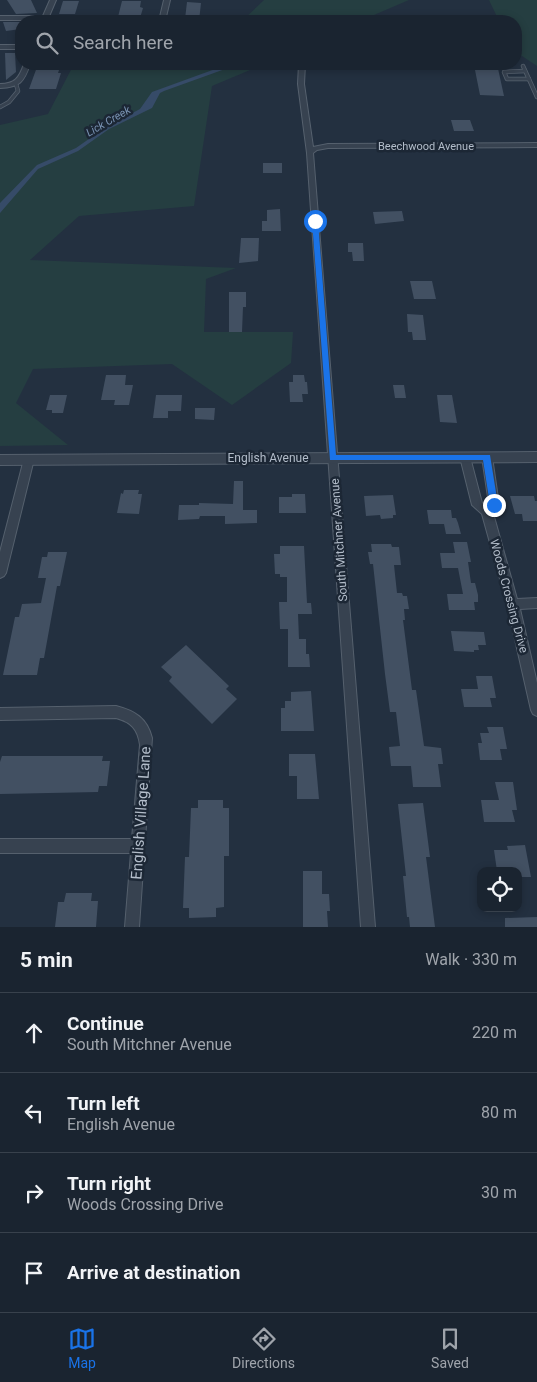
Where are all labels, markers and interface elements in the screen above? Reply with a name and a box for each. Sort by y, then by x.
search box [15,15,522,70]
icon: search [33,29,61,57]
text: Search here [73,31,173,54]
water label: Lick Creek [84,103,133,139]
street label: Beechwood Avenue [378,140,474,153]
route start [304,210,327,233]
street label: English Avenue [227,451,309,465]
street label: South Mitchner Avenue [328,478,350,602]
route end [483,494,506,517]
street label: Woods Crossing Drive [487,538,531,654]
street label: English Village Lane [127,746,155,880]
map controls [477,867,522,912]
button: locate [477,867,522,912]
text: 5 min [20,948,73,972]
text: Walk · 330 m [425,950,517,969]
text: Continue [67,1012,144,1035]
icon: ahead [20,1019,48,1047]
text: 220 m [472,1023,517,1042]
text: South Mitchner Avenue [67,1035,232,1054]
text: Turn left [67,1092,140,1115]
icon: left [20,1099,48,1127]
text: 80 m [481,1103,517,1122]
text: English Avenue [67,1115,175,1134]
text: Turn right [67,1172,151,1195]
icon: right [20,1179,48,1207]
text: 30 m [481,1183,517,1202]
text: Woods Crossing Drive [67,1195,223,1214]
icon: arrive [20,1259,48,1287]
text: Arrive at destination [67,1261,240,1284]
tab: Map [68,1325,96,1371]
tab: Directions [232,1325,295,1371]
tab: Saved [431,1325,469,1371]

